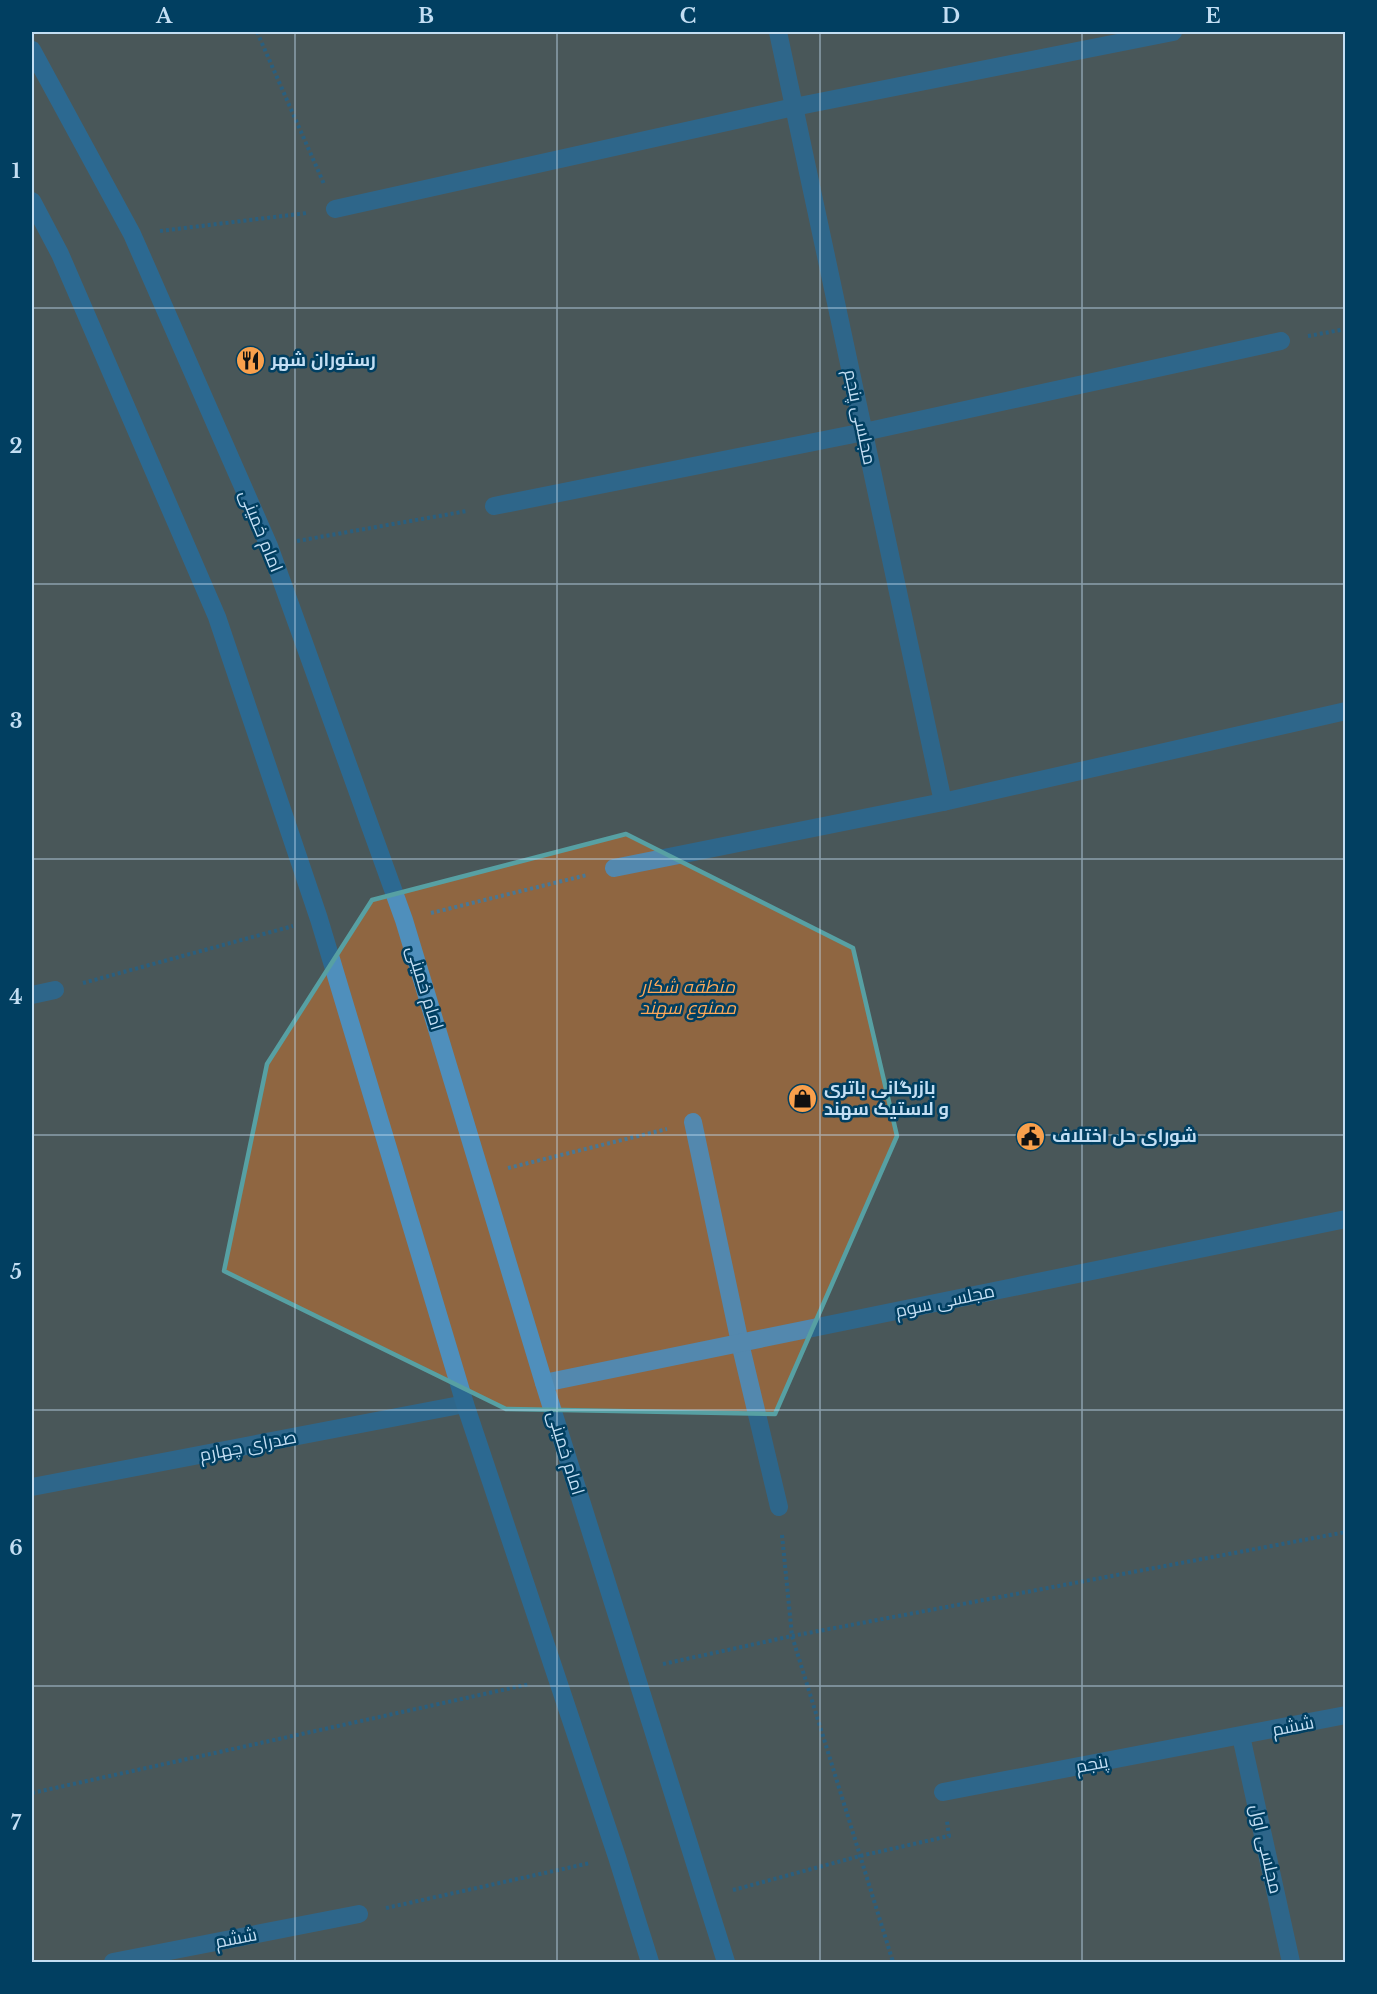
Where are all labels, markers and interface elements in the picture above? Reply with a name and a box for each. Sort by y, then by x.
text: A [155,4,173,28]
text: B [418,4,434,28]
text: C [680,4,696,28]
text: D [942,4,960,28]
text: E [1205,4,1221,28]
text: 1 [12,159,21,183]
restaurant icon: رستوران شهر [234,344,266,376]
place label: رستوران شهر [270,349,376,371]
street label: مجلسی پنجم [838,367,881,467]
text: 2 [9,434,23,458]
street label: امام خمینی [234,487,287,576]
text: 3 [10,709,22,733]
street label: امام خمینی [401,943,448,1033]
park label: منطقه شکار ممنوع سهند [639,976,736,1020]
text: 4 [9,985,23,1009]
place label: بازرگانی باتری و لاستیک سهند [824,1077,949,1120]
shop icon: بازرگانی باتری و لاستیک سهند [787,1082,819,1114]
public building icon: شورای حل اختلاف [1015,1120,1047,1152]
place label: شورای حل اختلاف [1052,1125,1197,1147]
text: 5 [10,1260,22,1284]
street label: مجلسی سوم [893,1280,997,1323]
street label: امام خمینی [542,1408,589,1498]
street label: صدرای چهارم [198,1426,299,1467]
text: 6 [9,1536,23,1560]
street label: ششم [1270,1711,1316,1742]
street label: پنجم [1074,1750,1111,1779]
street label: مجلسی اول [1245,1802,1287,1896]
text: 7 [11,1811,22,1835]
street label: ششم [213,1923,259,1954]

